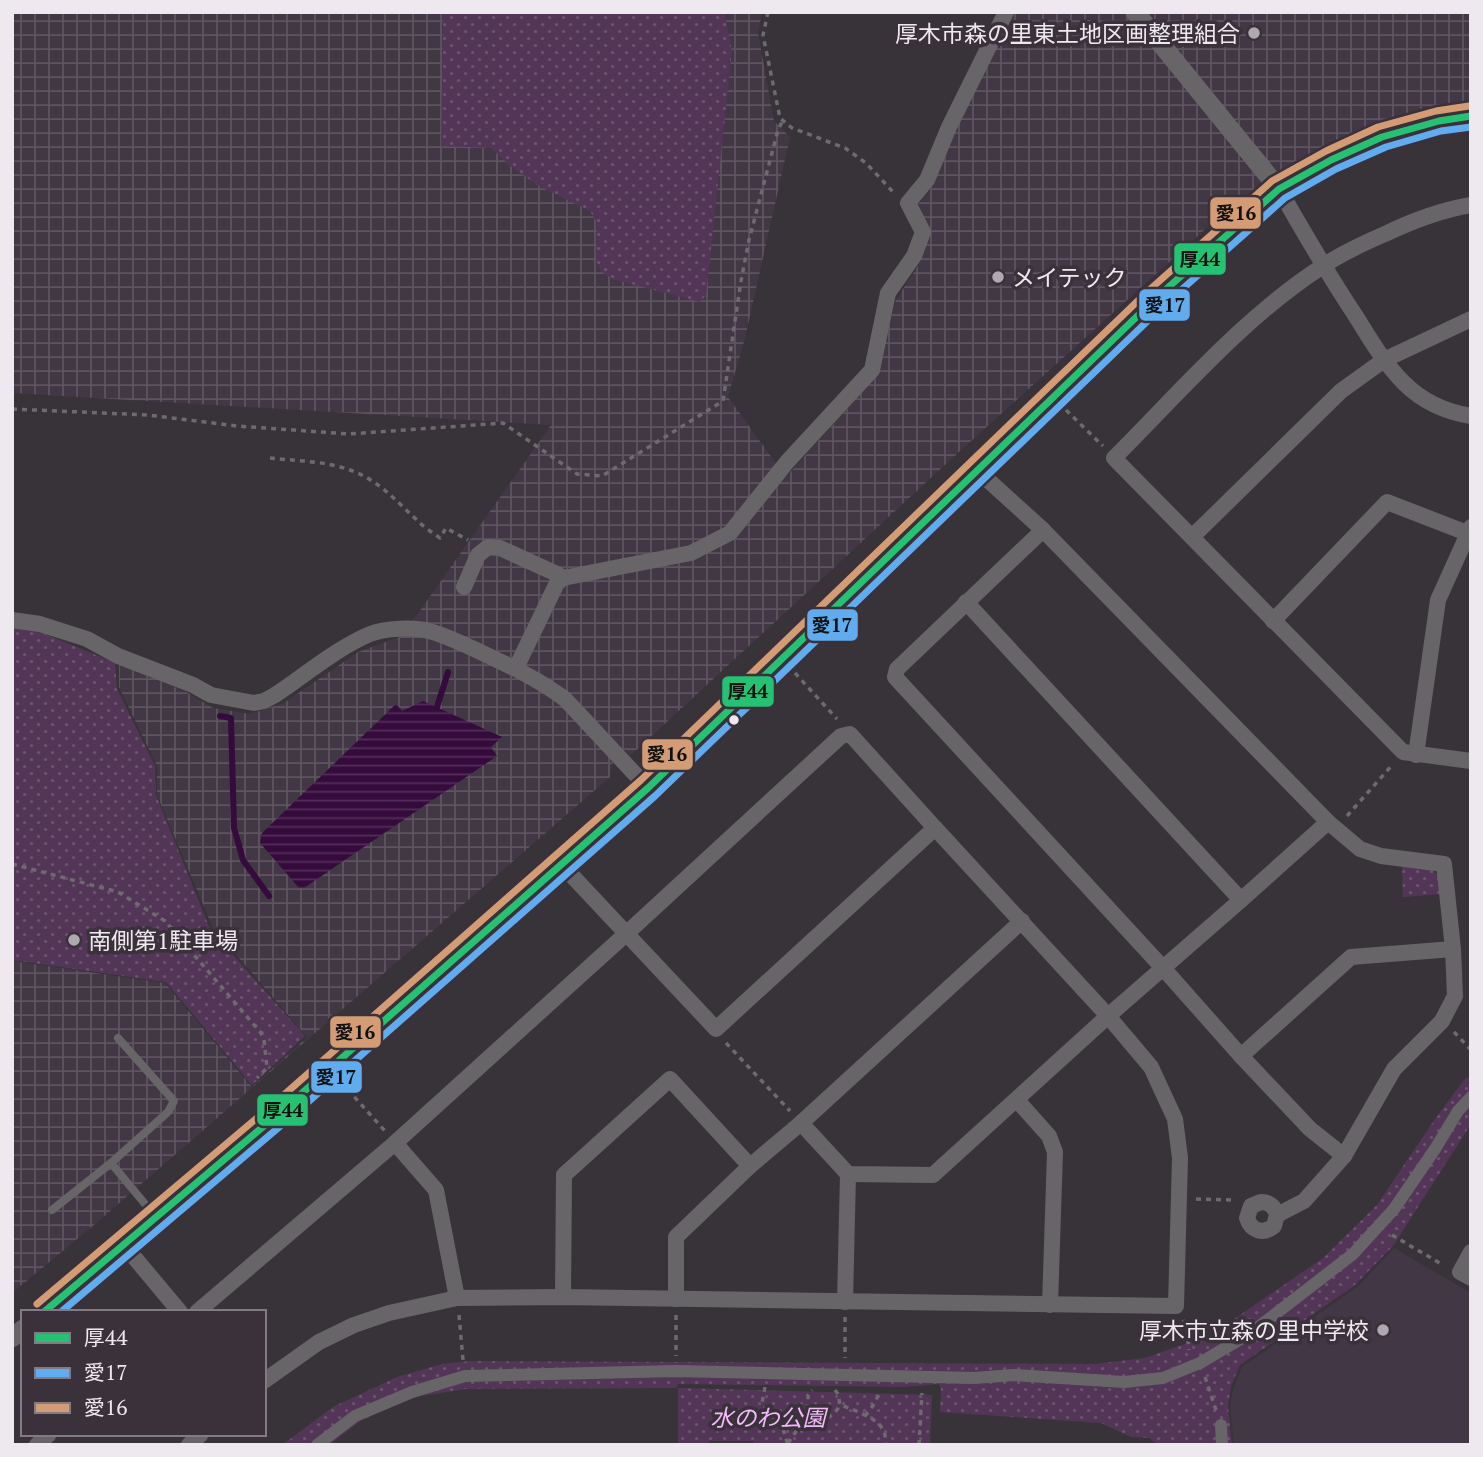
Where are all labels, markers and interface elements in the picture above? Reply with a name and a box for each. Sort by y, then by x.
place label: 厚木市森の里東土地区画整理組合 [895,18,1240,49]
marker: 厚木市森の里東土地区画整理組合 [1246,25,1262,41]
line badge: 愛16 [1209,196,1262,230]
text: 愛16 [1216,200,1256,225]
line badge: 厚44 [1173,242,1227,276]
text: 厚44 [1180,246,1220,271]
place label: メイテック [1012,262,1127,293]
marker: メイテック [990,269,1006,285]
line badge: 愛17 [1138,288,1191,322]
text: 愛17 [1145,292,1185,317]
line badge: 愛17 [806,608,859,642]
text: 愛17 [812,612,852,637]
line badge: 厚44 [721,675,775,708]
text: 厚44 [728,678,768,703]
unlabelled marker [727,713,741,727]
line badge: 愛16 [641,738,694,771]
text: 愛16 [647,741,687,766]
place label: 南側第1駐車場 [88,925,238,956]
marker: 南側第1駐車場 [66,932,82,948]
line badge: 愛16 [329,1015,382,1049]
text: 愛16 [335,1019,375,1044]
line badge: 愛17 [310,1060,363,1094]
text: 愛17 [316,1064,356,1089]
line badge: 厚44 [256,1093,309,1127]
text: 厚44 [263,1097,303,1122]
legend [21,1310,266,1436]
place label: 厚木市立森の里中学校 [1139,1315,1369,1346]
marker: 厚木市立森の里中学校 [1375,1322,1391,1338]
text: 厚44 [84,1323,128,1351]
text: 愛17 [84,1358,127,1386]
text: 愛16 [84,1393,127,1421]
park label: 水のわ公園 [711,1402,829,1433]

